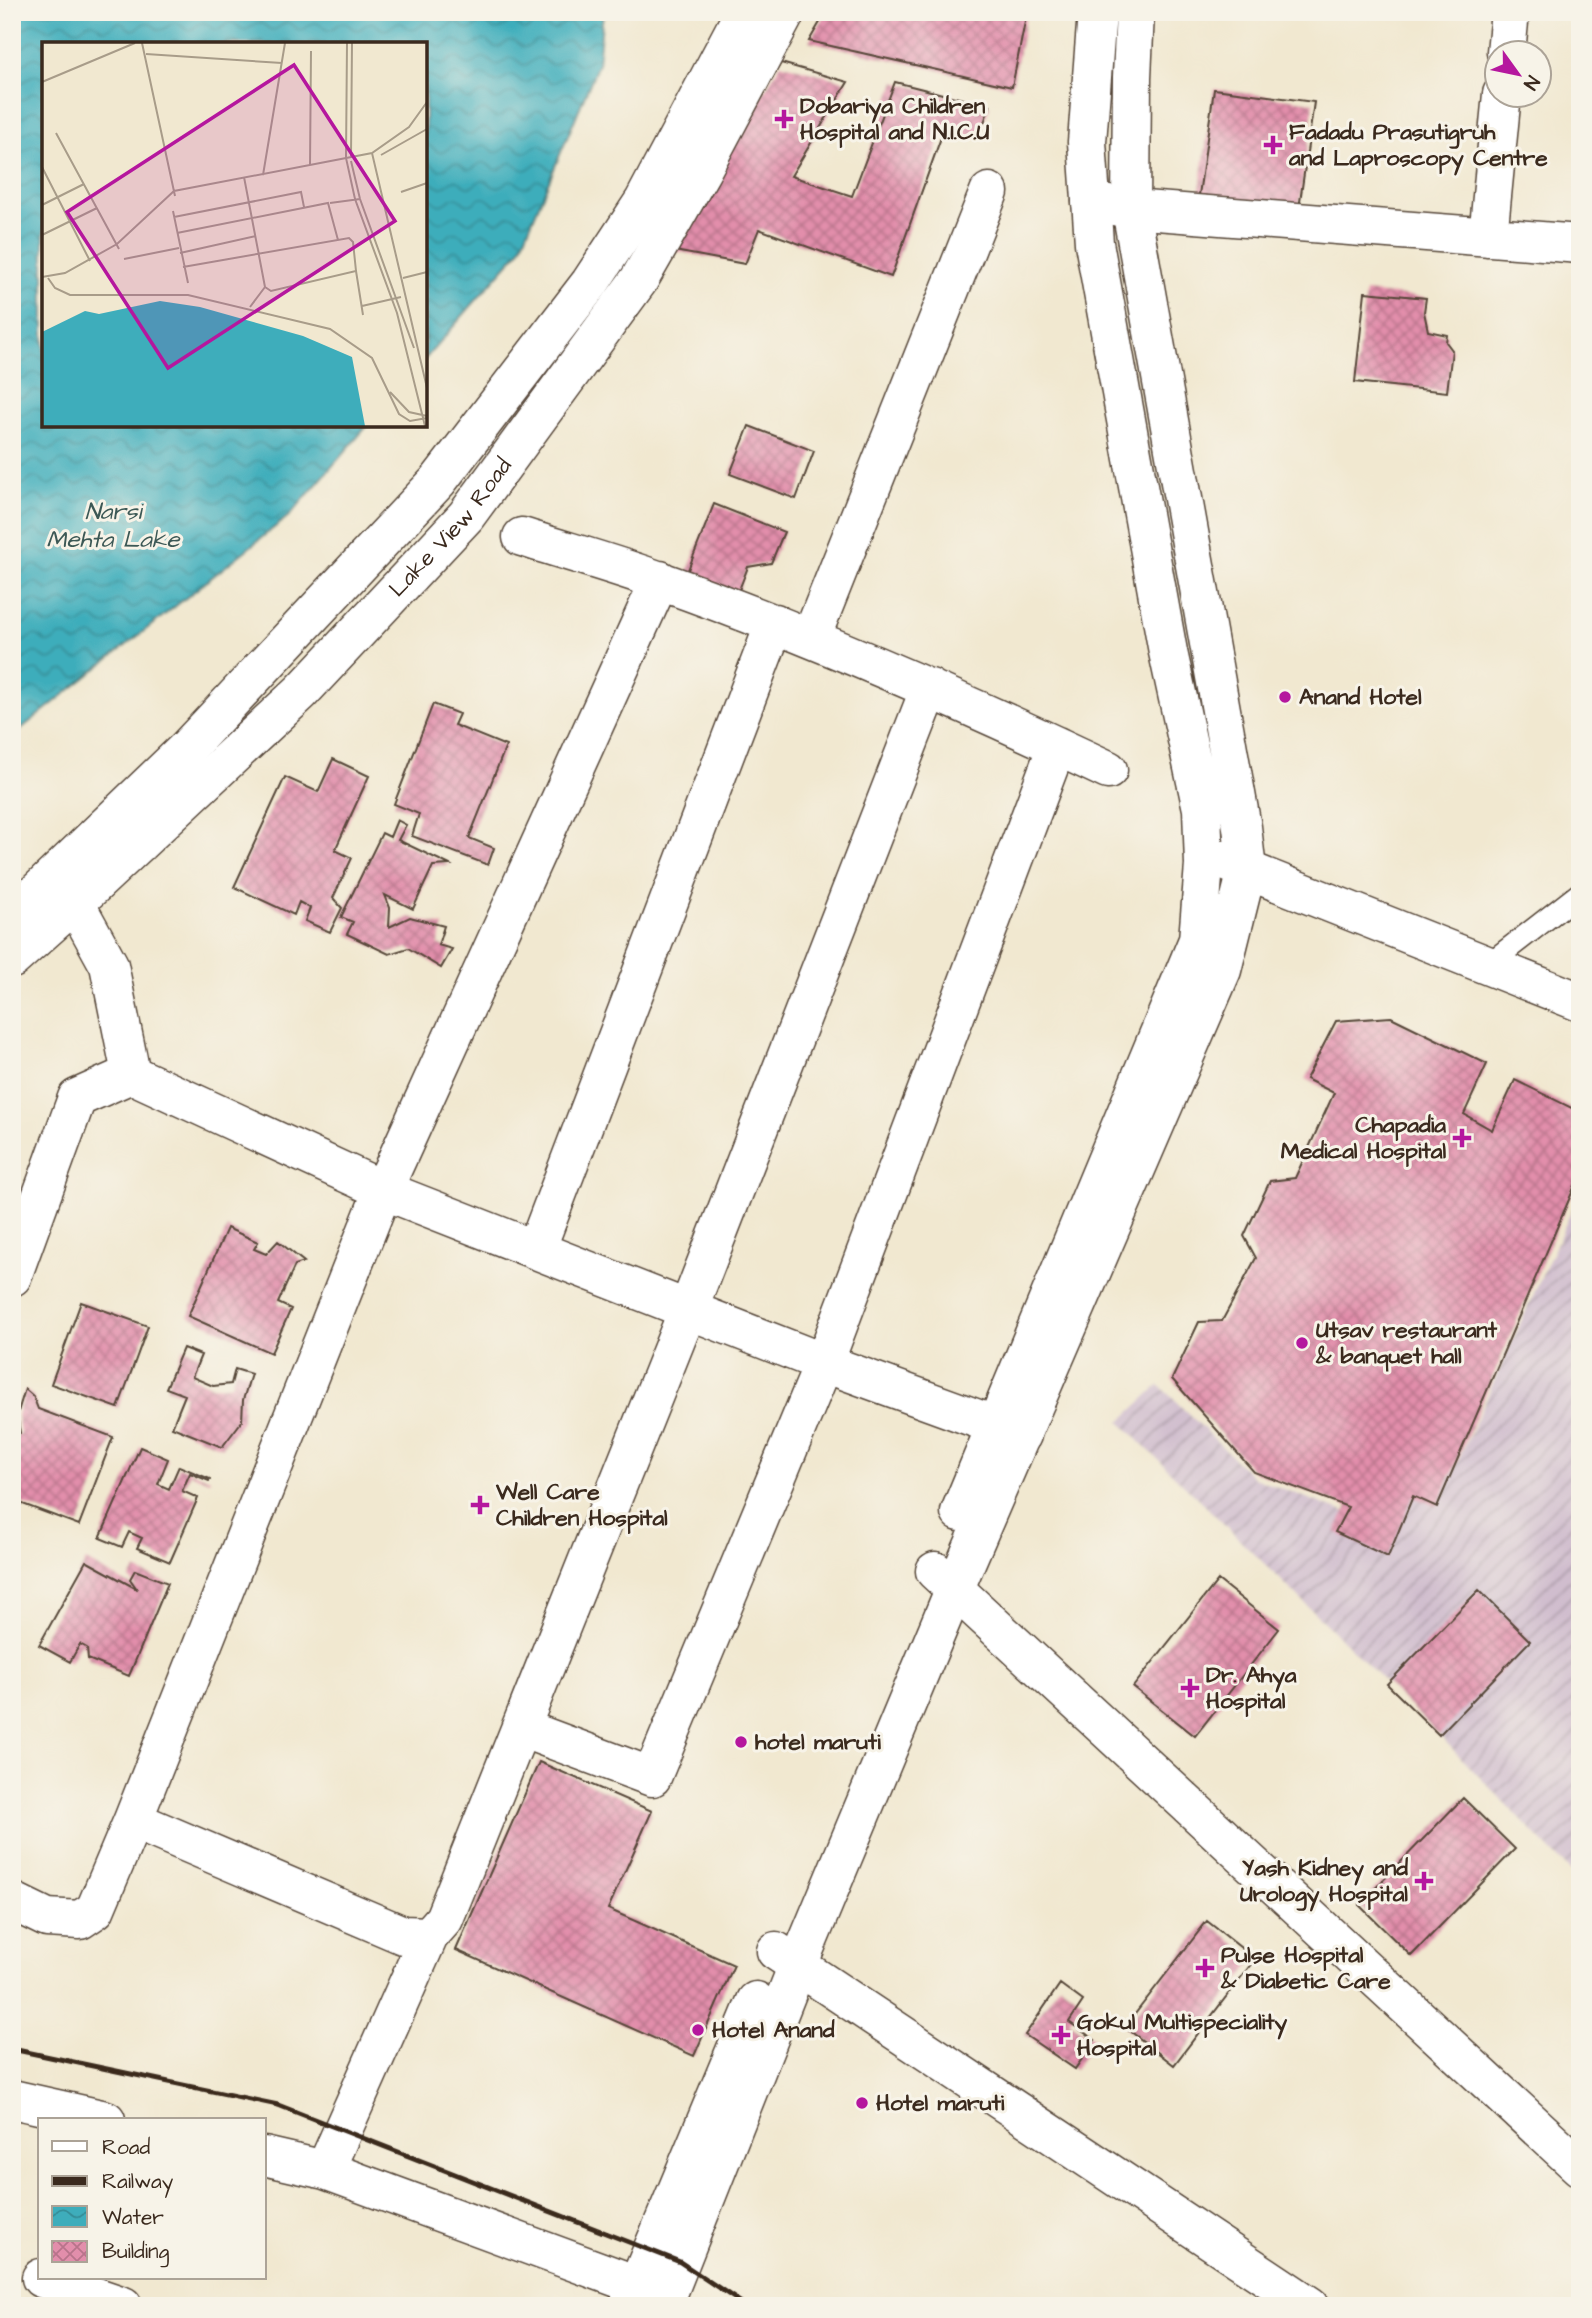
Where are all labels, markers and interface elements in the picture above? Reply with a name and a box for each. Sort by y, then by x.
north arrow [1484,38,1554,108]
inset map [42,42,427,427]
text: N [1516,70,1546,95]
place label: Dobariya Children Hospital and N.I.C.U [800,90,990,148]
marker: Dobariya Children Hospital and N.I.C.U [774,109,794,129]
place label: Fadadu Prasutigruh and Laproscopy Centre [1288,116,1548,176]
marker: Fadadu Prasutigruh and Laproscopy Centre [1263,135,1283,155]
street label: Lake View Road [382,451,520,604]
water label: Narsi Mehta Lake [47,495,180,557]
place label: Anand Hotel [1299,681,1422,713]
marker: Anand Hotel [1277,689,1293,705]
place label: Chapadia Medical Hospital [1281,1109,1446,1167]
marker: Chapadia Medical Hospital [1452,1128,1472,1148]
place label: Utsav restaurant & banquet hall [1315,1314,1498,1372]
marker: Utsav restaurant & banquet hall [1294,1335,1310,1351]
place label: Well Care Children Hospital [495,1476,668,1534]
marker: Well Care Children Hospital [470,1495,490,1515]
place label: Dr. Ahya Hospital [1206,1659,1297,1717]
marker: Dr. Ahya Hospital [1180,1678,1200,1698]
place label: hotel maruti [755,1726,881,1758]
marker: hotel maruti [733,1734,749,1750]
place label: Yash Kidney and Urology Hospital [1240,1852,1408,1912]
marker: Yash Kidney and Urology Hospital [1414,1871,1434,1891]
place label: Pulse Hospital & Diabetic Care [1220,1939,1391,1997]
marker: Pulse Hospital & Diabetic Care [1195,1958,1215,1978]
place label: Gokul Multispeciality Hospital [1077,2006,1288,2064]
place label: Hotel Anand [712,2014,835,2046]
marker: Hotel Anand [690,2022,706,2038]
marker: Gokul Multispeciality Hospital [1051,2025,1071,2045]
place label: Hotel maruti [876,2087,1005,2119]
marker: Hotel maruti [854,2095,870,2111]
legend [38,2118,266,2280]
text: Road [102,2133,150,2162]
text: Railway [102,2167,174,2198]
text: Water [102,2203,164,2232]
text: Building [102,2237,170,2268]

